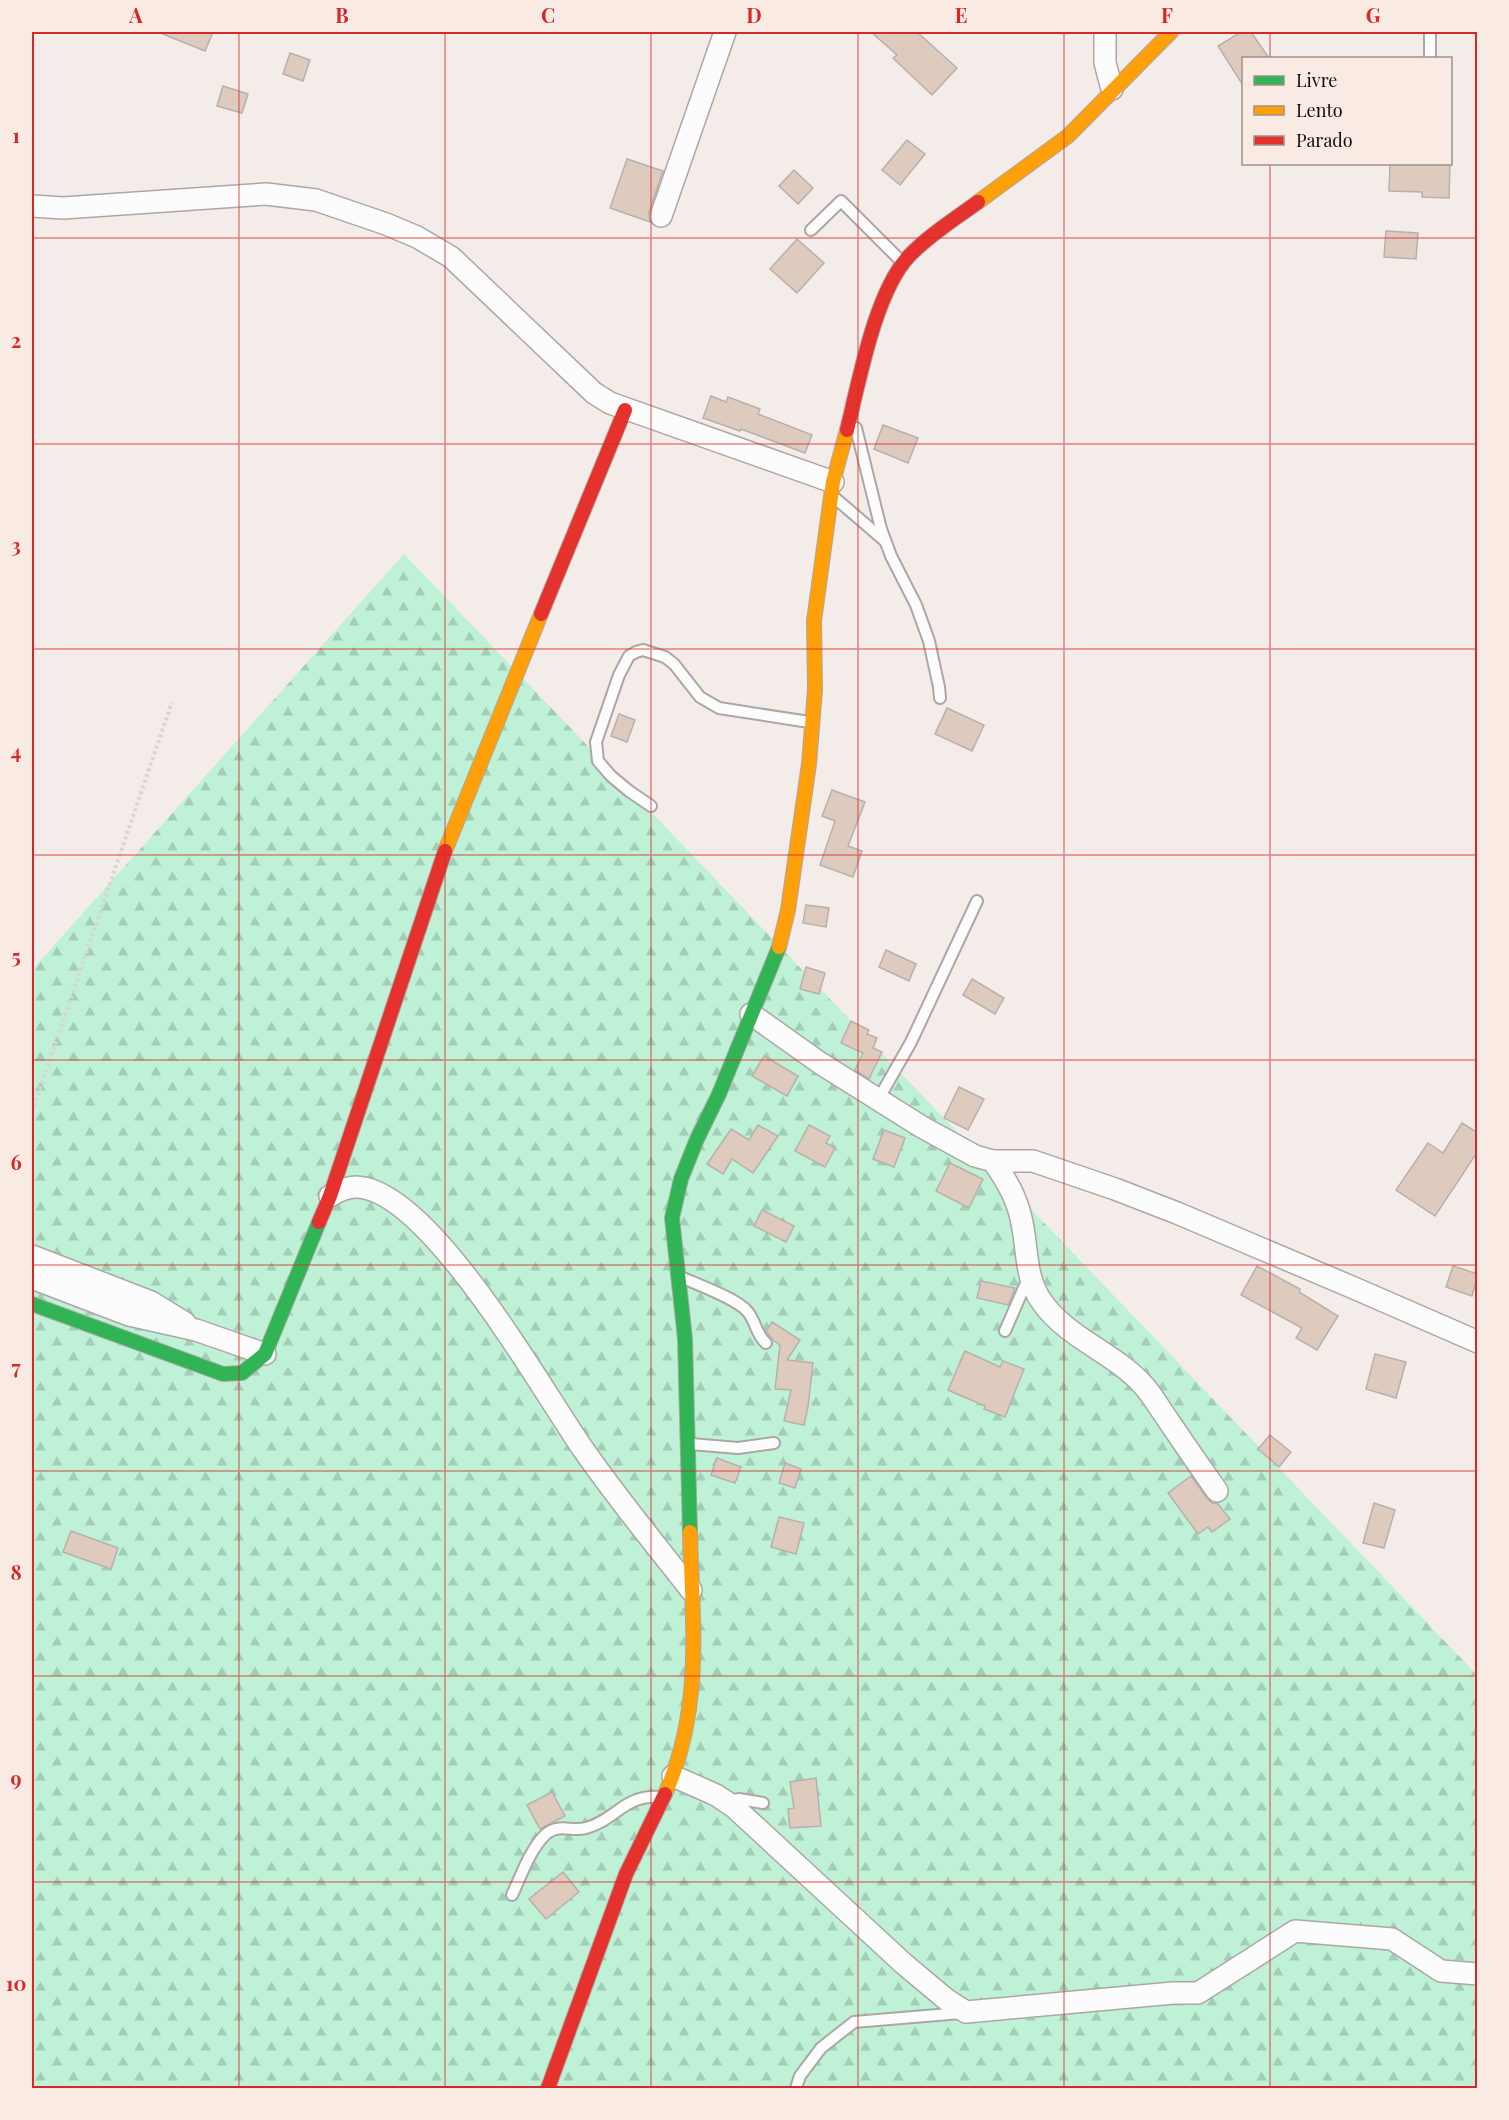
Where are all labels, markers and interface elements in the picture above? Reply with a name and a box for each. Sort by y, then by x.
text: A [128,1,143,28]
text: B [335,1,349,28]
text: C [541,1,555,28]
text: D [746,1,762,28]
text: E [955,1,967,28]
text: F [1161,1,1173,28]
text: G [1366,1,1381,28]
legend [1242,57,1452,165]
text: Livre [1296,68,1337,92]
text: Lento [1296,98,1343,122]
text: 1 [12,121,20,148]
text: Parado [1296,128,1353,152]
text: 2 [11,326,21,353]
text: 3 [11,531,21,558]
text: 4 [11,737,21,764]
text: 5 [11,942,21,969]
text: 6 [10,1148,22,1175]
text: 7 [11,1353,21,1380]
text: 8 [10,1558,22,1585]
text: 9 [10,1764,22,1791]
text: 10 [6,1969,26,1996]

